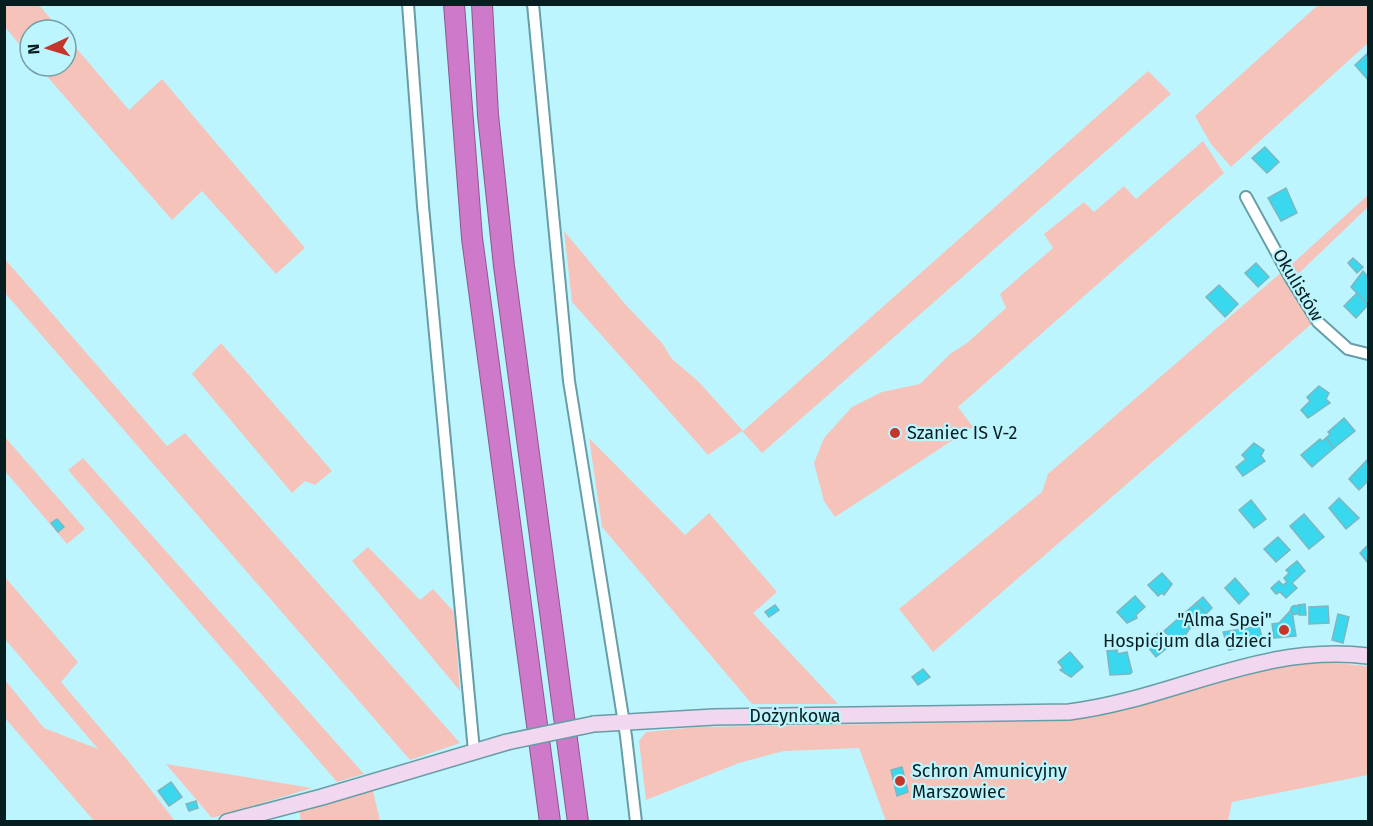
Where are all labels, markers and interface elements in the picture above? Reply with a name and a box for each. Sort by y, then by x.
north arrow [18,18,78,78]
text: N [24,43,43,55]
street label: Okulistów [1268,245,1328,325]
place label: Szaniec IS V-2 [907,422,1017,444]
marker: Szaniec IS V-2 [888,426,902,440]
place label: "Alma Spei" Hospicjum dla dzieci [1103,609,1272,652]
marker: "Alma Spei" Hospicjum dla dzieci [1277,623,1291,637]
street label: Dożynkowa [749,705,841,727]
place label: Schron Amunicyjny Marszowiec [912,760,1067,803]
marker: Schron Amunicyjny Marszowiec [893,774,907,788]

